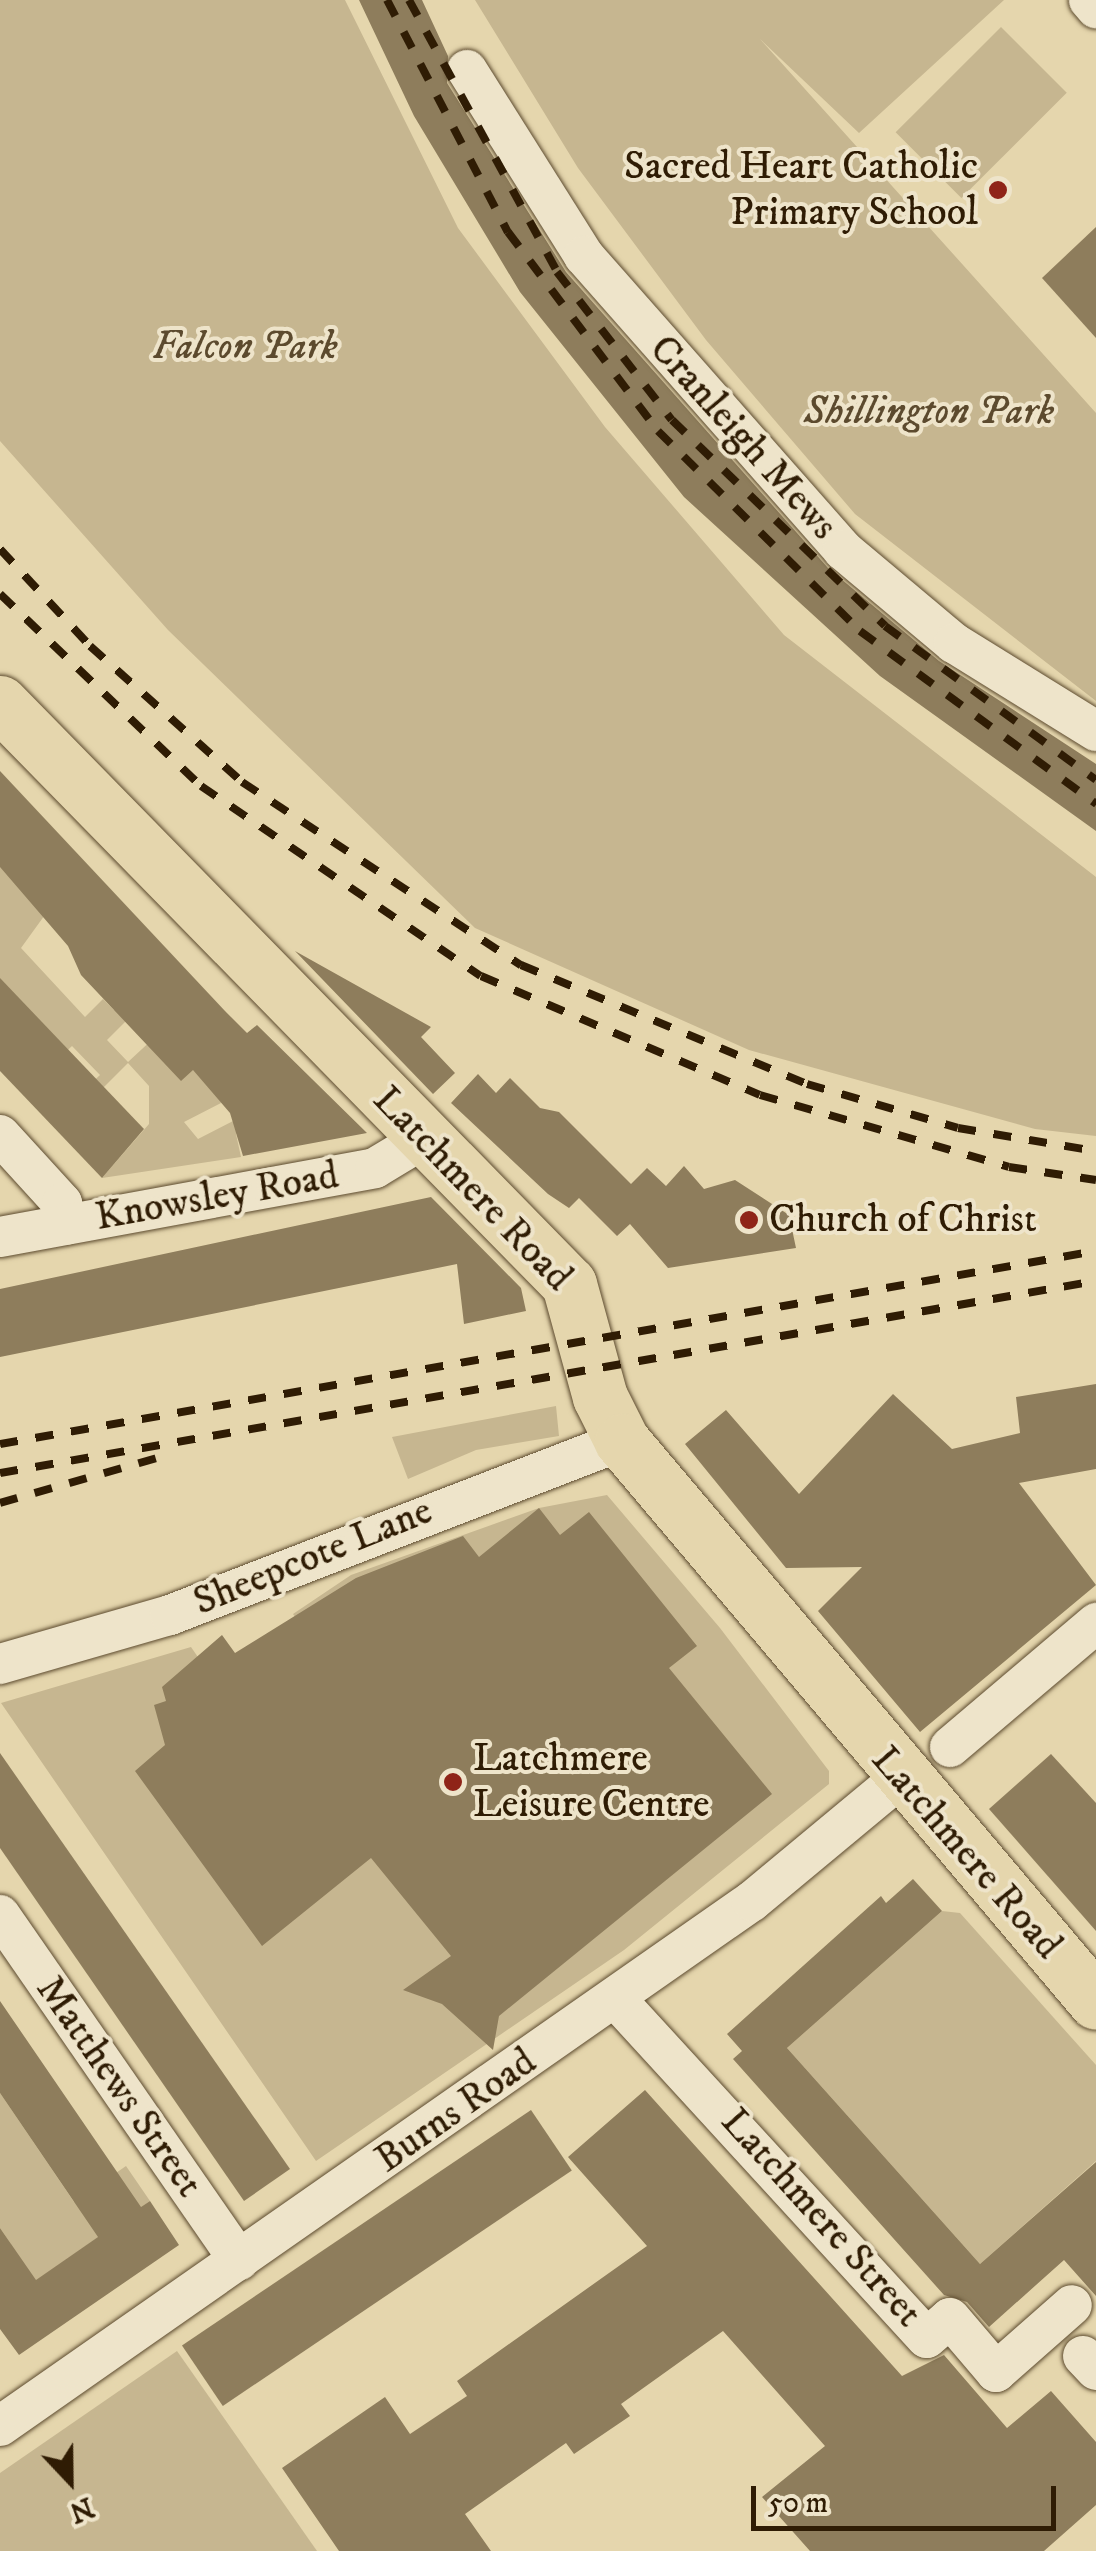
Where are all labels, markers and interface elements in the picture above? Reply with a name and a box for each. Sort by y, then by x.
place label: Sacred Heart Catholic Primary School [624,143,978,237]
marker: Sacred Heart Catholic Primary School [987,179,1009,201]
park label: Falcon Park [152,323,338,371]
street label: Cranleigh Mews [639,326,847,550]
park label: Shillington Park [804,388,1054,436]
street label: Latchmere Road [362,1077,582,1301]
street label: Knowsley Road [92,1152,342,1242]
place label: Church of Christ [769,1196,1037,1244]
marker: Church of Christ [738,1209,760,1231]
street label: Sheepcote Lane [187,1487,439,1627]
place label: Latchmere Leisure Centre [473,1735,710,1829]
street label: Latchmere Road [861,1737,1071,1969]
marker: Latchmere Leisure Centre [442,1771,464,1793]
street label: Matthews Street [25,1967,213,2207]
street label: Burns Road [366,2038,546,2184]
street label: Latchmere Street [710,2099,932,2337]
north arrow [20,2431,120,2531]
scale bar [756,2466,1061,2528]
text: 50 m [768,2485,828,2522]
text: N [64,2489,99,2530]

